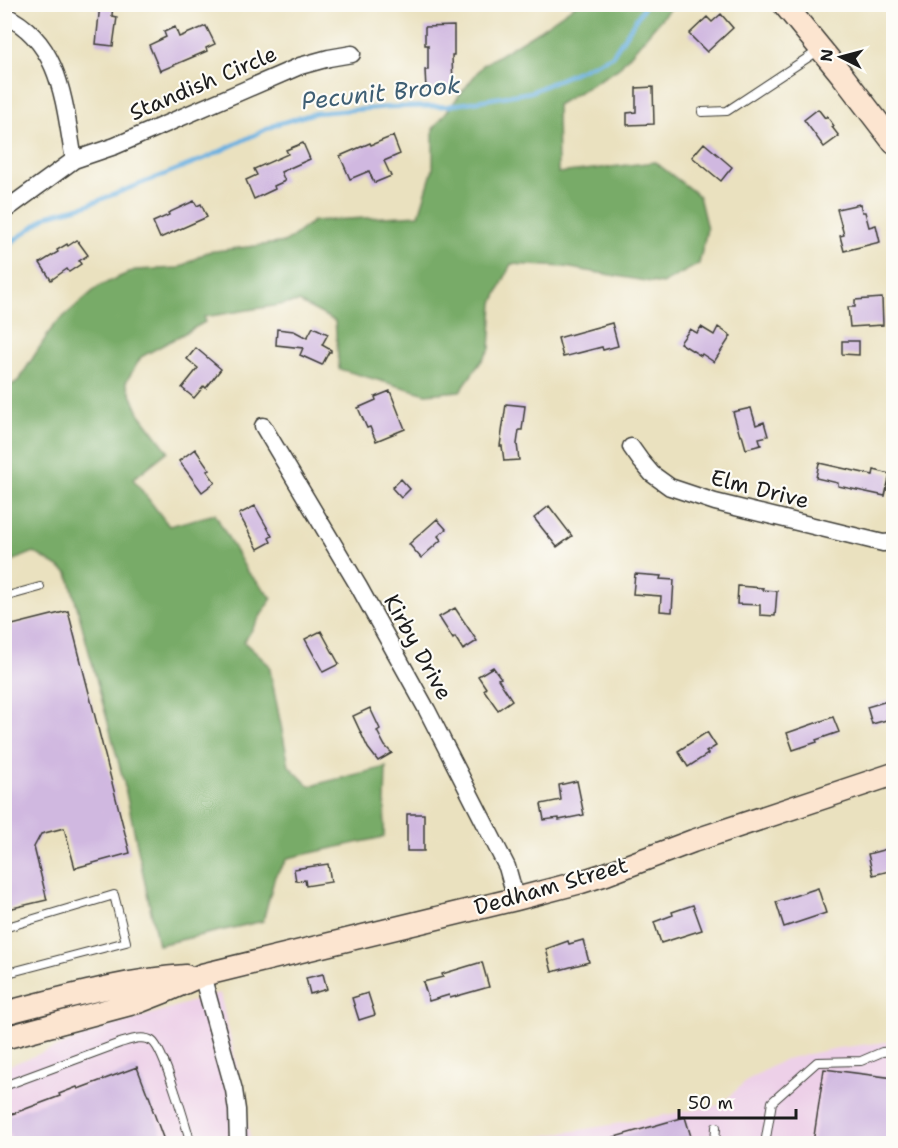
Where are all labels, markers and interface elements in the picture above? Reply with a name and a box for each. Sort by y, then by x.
north arrow [811,27,871,87]
street label: Standish Circle [125,39,281,127]
text: N [815,48,838,63]
water label: Pecunit Brook [300,69,463,117]
street label: Elm Drive [708,463,812,515]
street label: Kirby Drive [377,589,459,705]
street label: Dedham Street [471,850,631,922]
scale bar [679,1082,796,1120]
text: 50 m [688,1091,733,1115]

